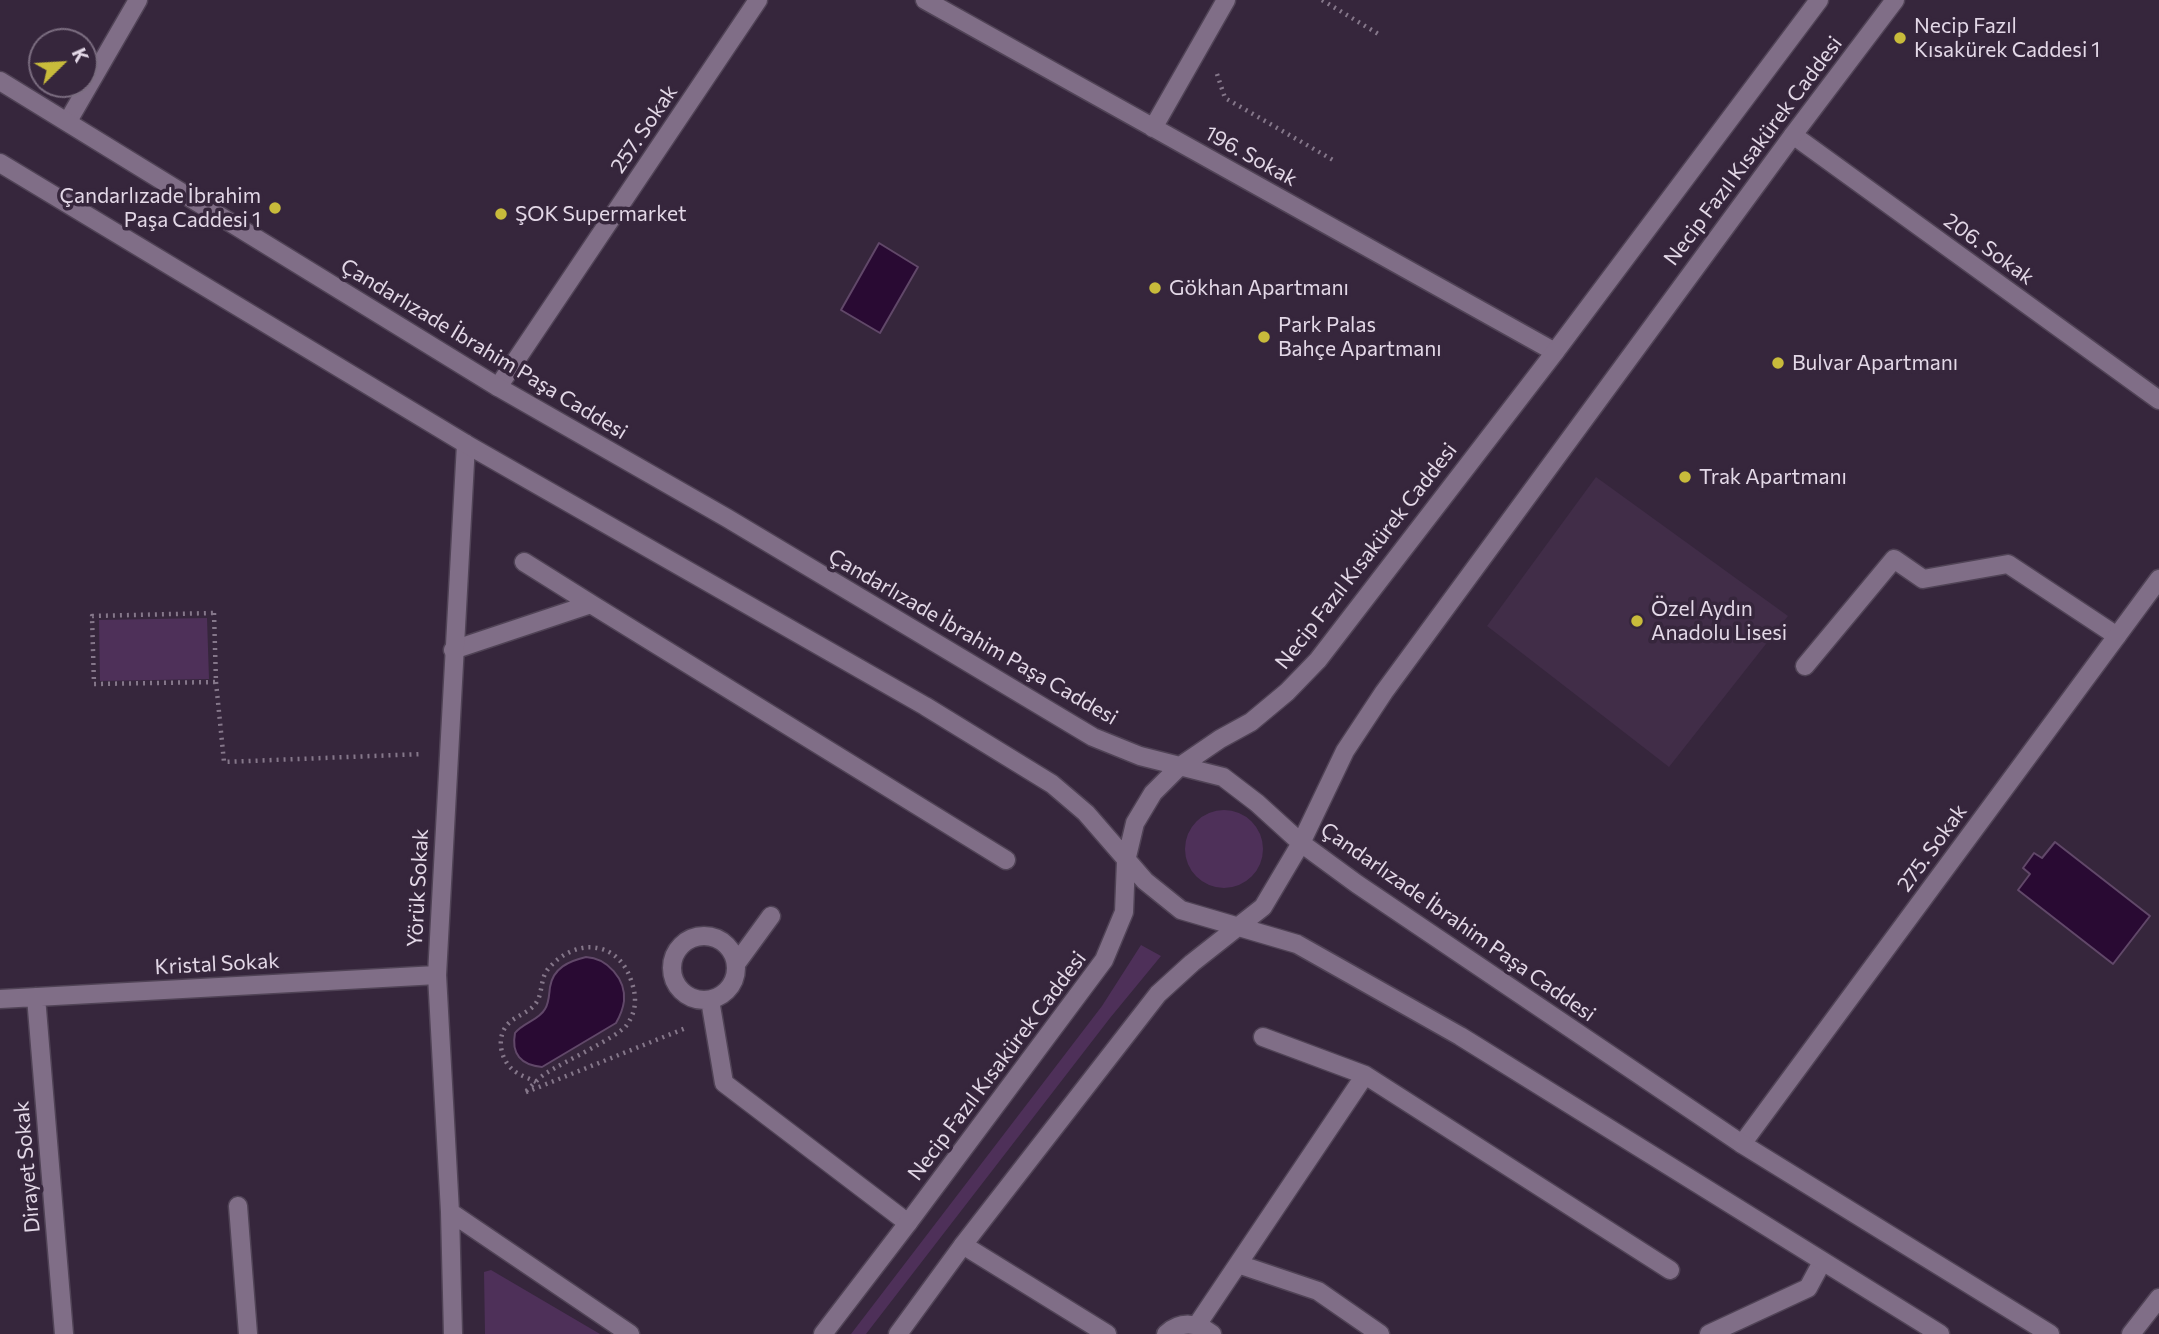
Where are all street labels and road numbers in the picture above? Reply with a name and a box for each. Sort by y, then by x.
street label: Necip Fazıl Kısakürek Caddesi [1659,32,1847,270]
street label: 257. Sokak [605,80,683,178]
street label: 196. Sokak [1200,120,1302,192]
street label: 206. Sokak [1939,208,2039,290]
street label: Çandarlızade İbrahim Paşa Caddesi [336,253,632,445]
street label: Necip Fazıl Kısakürek Caddesi [1270,438,1462,674]
street label: Çandarlızade İbrahim Paşa Caddesi [824,544,1122,730]
street label: 275. Sokak [1892,799,1972,897]
street label: Çandarlızade İbrahim Paşa Caddesi [1316,817,1600,1027]
street label: Yörük Sokak [402,828,434,948]
street label: Necip Fazıl Kısakürek Caddesi [903,947,1091,1185]
street label: Kristal Sokak [154,948,280,980]
street label: Dirayet Sokak [9,1100,45,1234]

